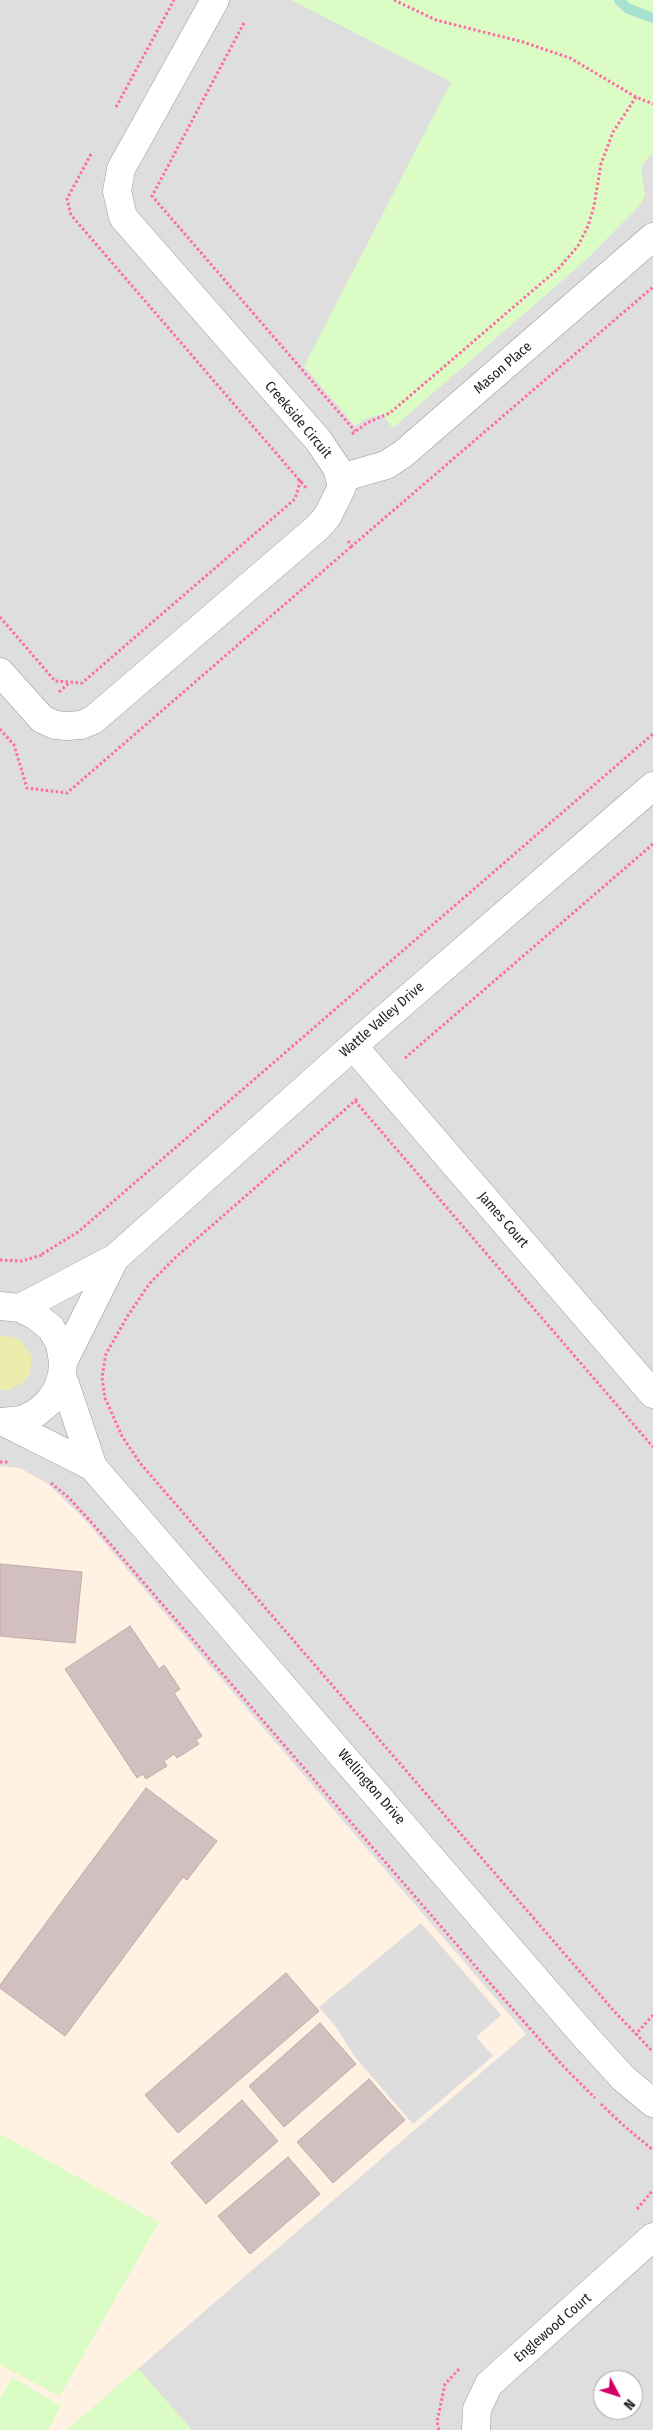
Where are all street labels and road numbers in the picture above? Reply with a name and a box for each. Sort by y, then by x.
street label: Mason Place [471,338,535,398]
street label: Creekside Circuit [261,378,335,462]
street label: Wattle Valley Drive [336,979,428,1061]
street label: James Court [474,1189,532,1251]
street label: Wellington Drive [334,1746,408,1828]
street label: Englewood Court [511,2290,595,2366]

